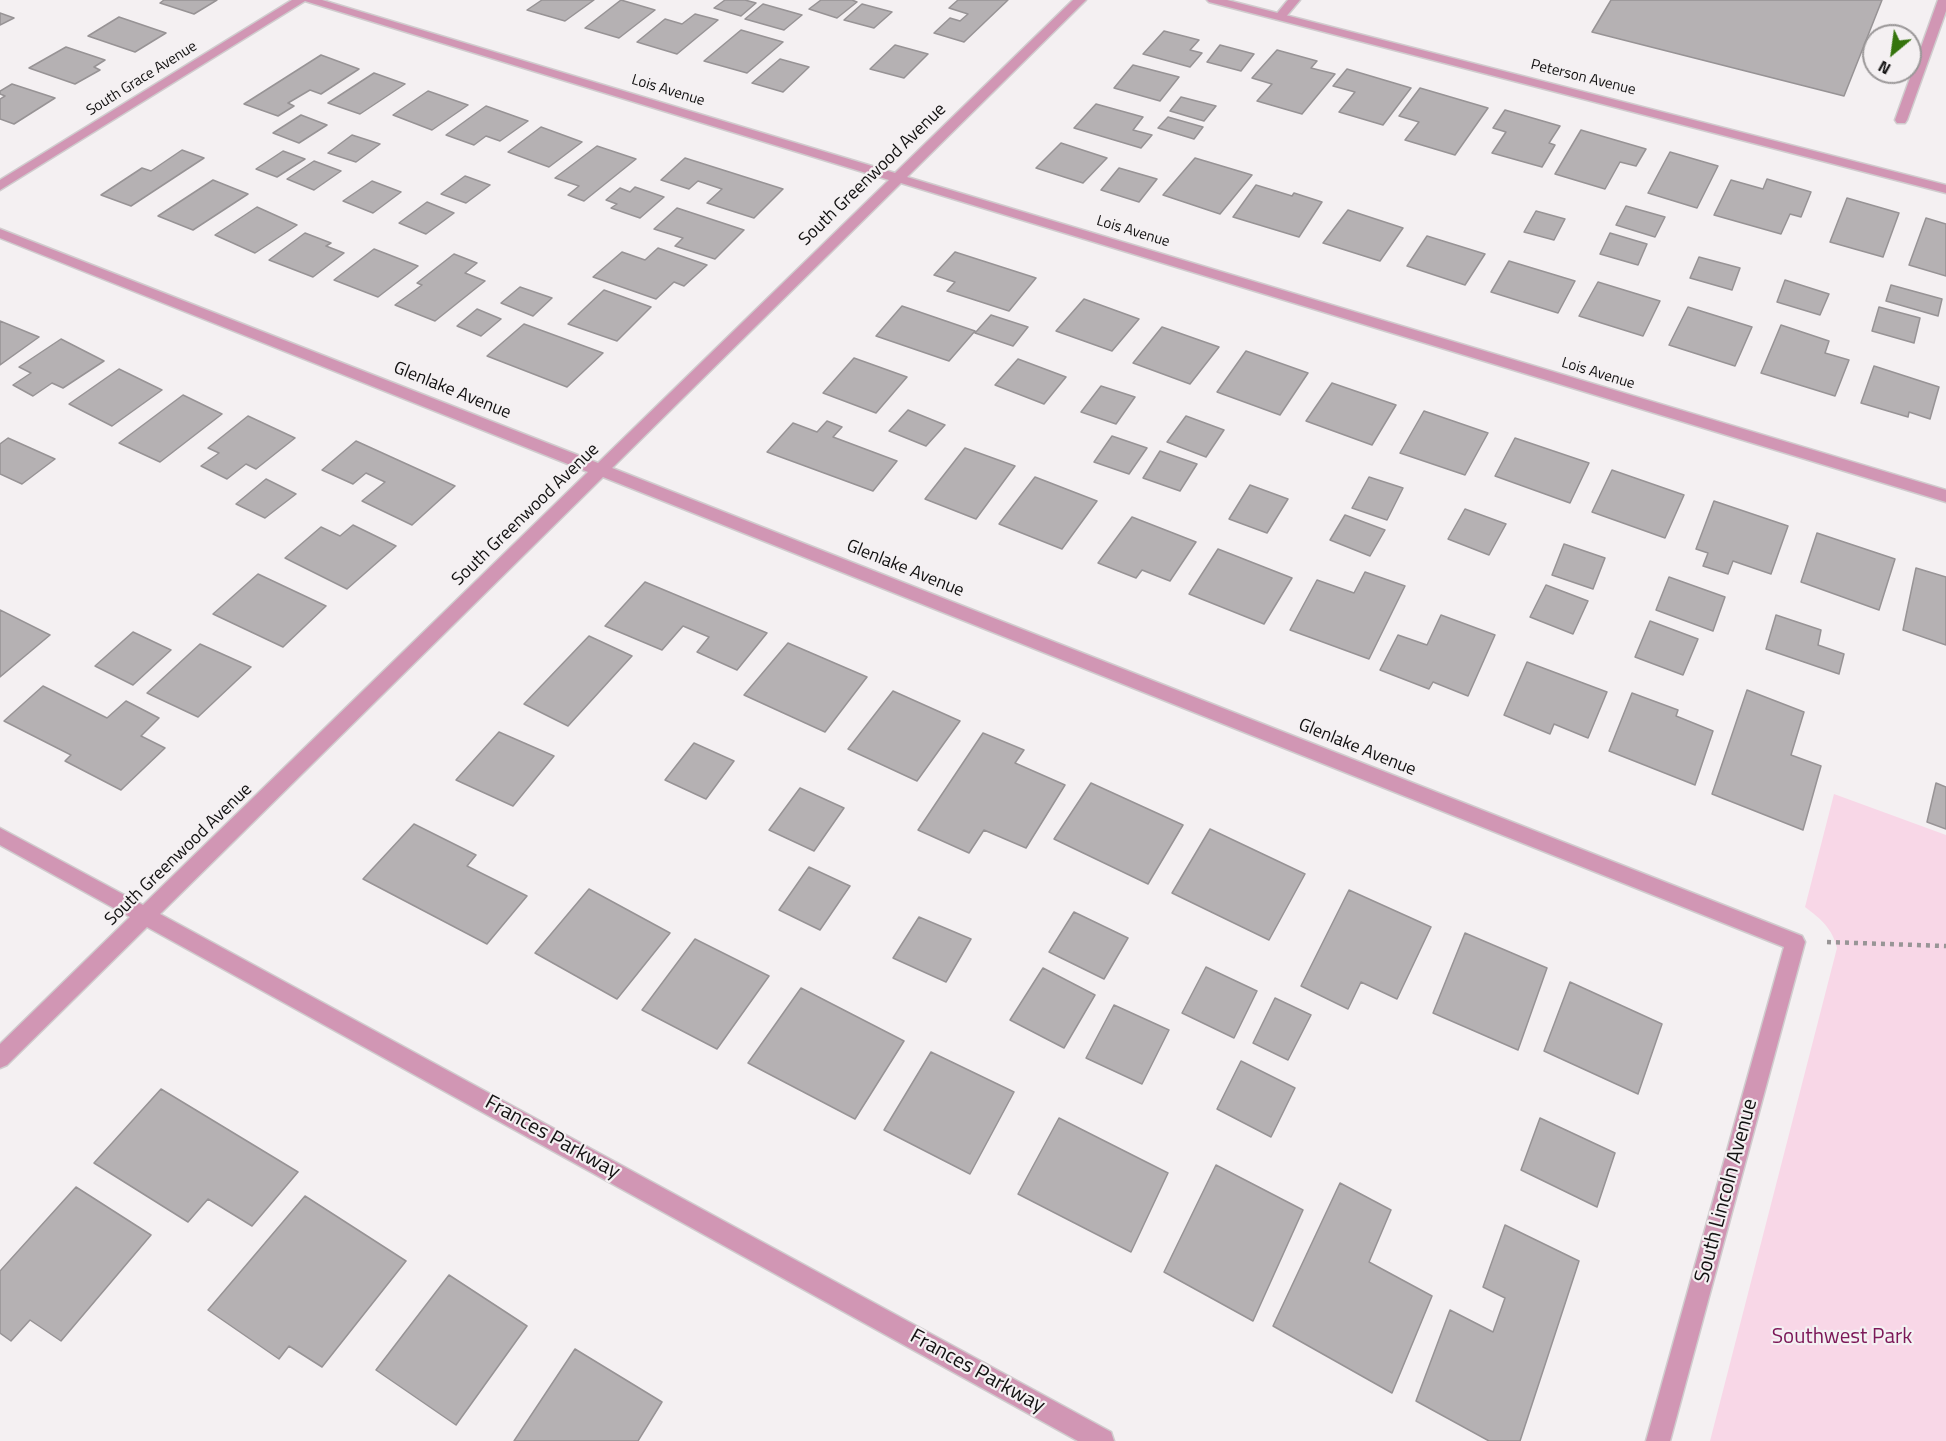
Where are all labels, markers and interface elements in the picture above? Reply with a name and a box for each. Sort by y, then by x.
north arrow [1862,24,1922,84]
street label: South Grace Avenue [83,38,201,120]
text: N [1874,55,1895,81]
street label: Peterson Avenue [1529,56,1637,100]
street label: Lois Avenue [629,71,707,111]
street label: South Greenwood Avenue [795,99,951,251]
street label: Lois Avenue [1094,212,1172,252]
street label: Lois Avenue [1559,354,1637,394]
street label: Glenlake Avenue [390,358,514,424]
street label: South Greenwood Avenue [448,439,604,591]
street label: Glenlake Avenue [843,536,967,602]
street label: Glenlake Avenue [1295,715,1419,781]
street label: South Greenwood Avenue [101,779,257,931]
street label: Frances Parkway [480,1091,624,1185]
street label: South Lincoln Avenue [1690,1096,1764,1286]
street label: Frances Parkway [905,1325,1049,1419]
park label: Southwest Park [1772,1325,1912,1351]

